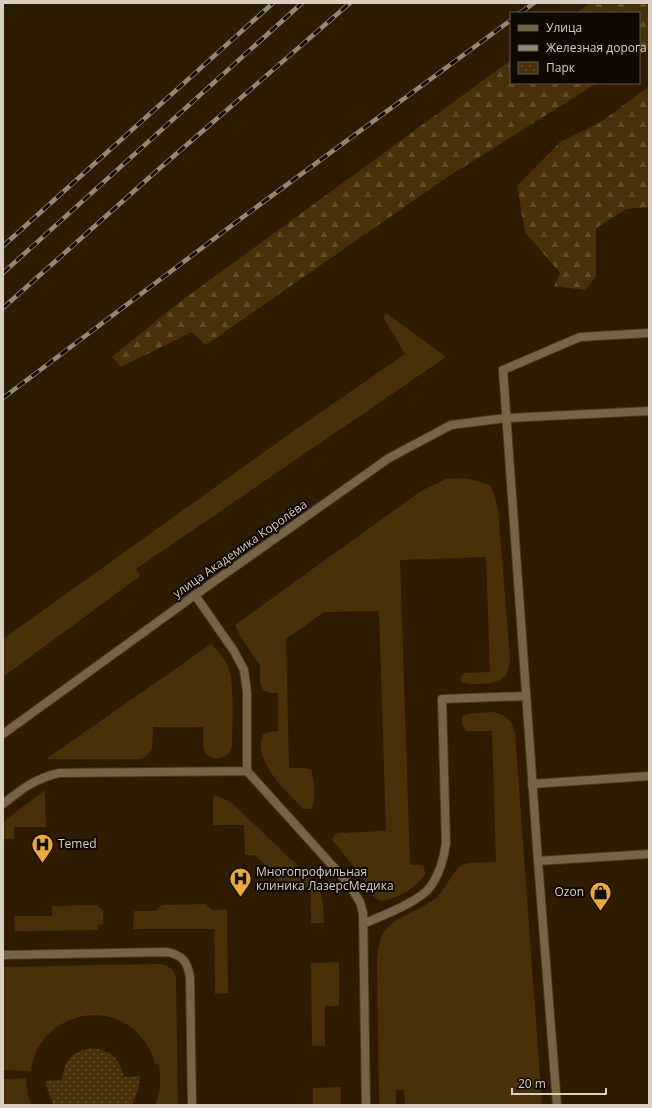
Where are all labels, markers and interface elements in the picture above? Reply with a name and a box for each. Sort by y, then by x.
legend [510,12,640,84]
text: Улица [546,19,582,36]
text: Железная дорога [546,39,647,56]
text: Парк [546,59,576,76]
street label: улица Академика Королёва [169,496,310,602]
hospital icon: Temed [30,831,56,864]
place label: Temed [58,835,97,852]
place label: Многопрофильная клиника ЛазерсМедика [256,863,394,894]
hospital icon: Многопрофильная клиника ЛазерсМедика [228,866,254,899]
shop icon: Ozon [587,879,613,912]
place label: Ozon [554,883,584,900]
scale bar [512,1070,606,1096]
text: 20 m [518,1075,546,1092]

